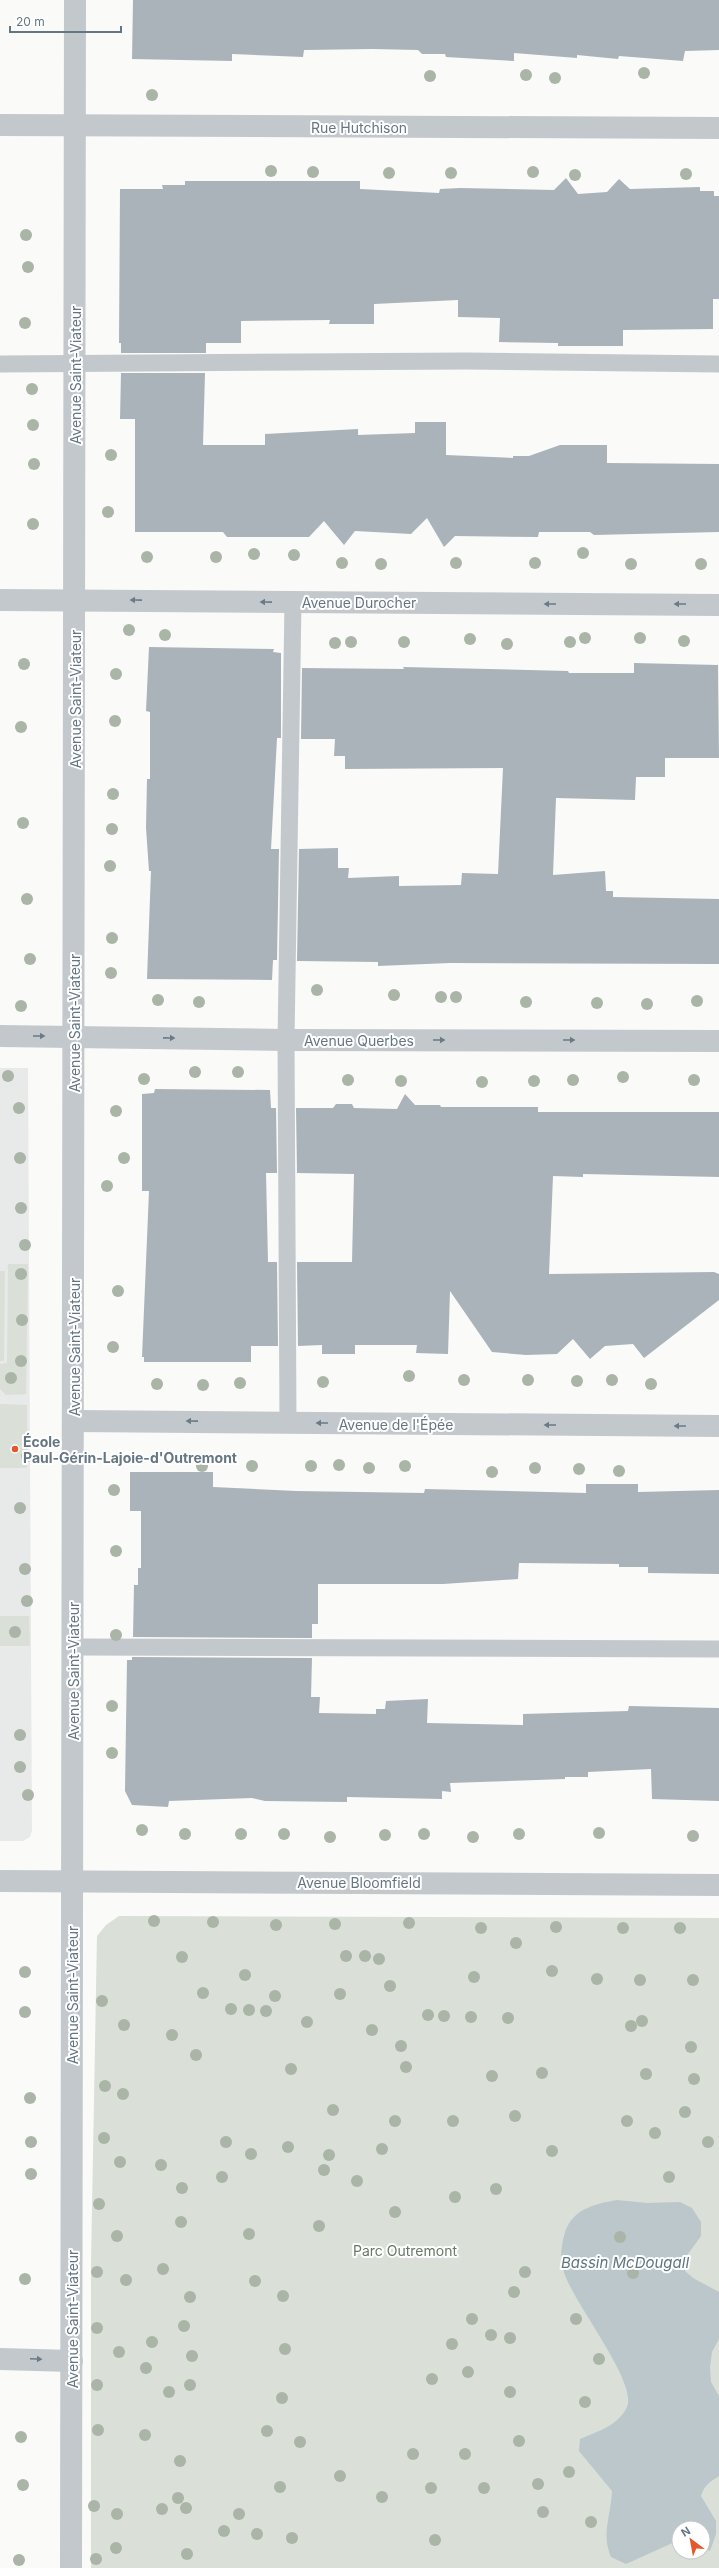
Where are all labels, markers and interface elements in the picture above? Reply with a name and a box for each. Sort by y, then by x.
scale bar [10,8,121,34]
text: 20 m [16,14,45,29]
street label: Rue Hutchison [311,119,407,136]
street label: Avenue Saint-Viateur [67,306,84,444]
street label: Avenue Durocher [302,594,416,611]
one-way arrow [130,597,142,604]
one-way arrow [259,599,272,605]
one-way arrow [543,601,556,607]
one-way arrow [673,601,686,607]
street label: Avenue Saint-Viateur [67,630,84,768]
street label: Avenue Saint-Viateur [66,954,83,1092]
street label: Avenue Querbes [304,1032,414,1049]
one-way arrow [33,1033,46,1039]
one-way arrow [163,1035,176,1041]
one-way arrow [433,1037,446,1043]
one-way arrow [563,1037,576,1043]
street label: Avenue Saint-Viateur [66,1278,83,1416]
street label: Avenue de l'Épée [339,1416,453,1433]
one-way arrow [186,1418,198,1425]
one-way arrow [315,1420,328,1426]
one-way arrow [543,1422,556,1428]
one-way arrow [674,1422,686,1429]
place label: École Paul-Gérin-Lajoie-d'Outremont [23,1432,237,1466]
marker: École Paul-Gérin-Lajoie-d'Outremont [10,1444,20,1454]
street label: Avenue Saint-Viateur [65,1602,82,1740]
street label: Avenue Bloomfield [297,1874,421,1891]
street label: Avenue Saint-Viateur [64,1926,81,2064]
park label: Parc Outremont [353,2242,457,2259]
street label: Avenue Saint-Viateur [64,2250,81,2388]
water label: Bassin McDougall [561,2253,689,2272]
one-way arrow [30,2356,42,2363]
north arrow [671,2520,711,2560]
text: N [678,2523,693,2540]

